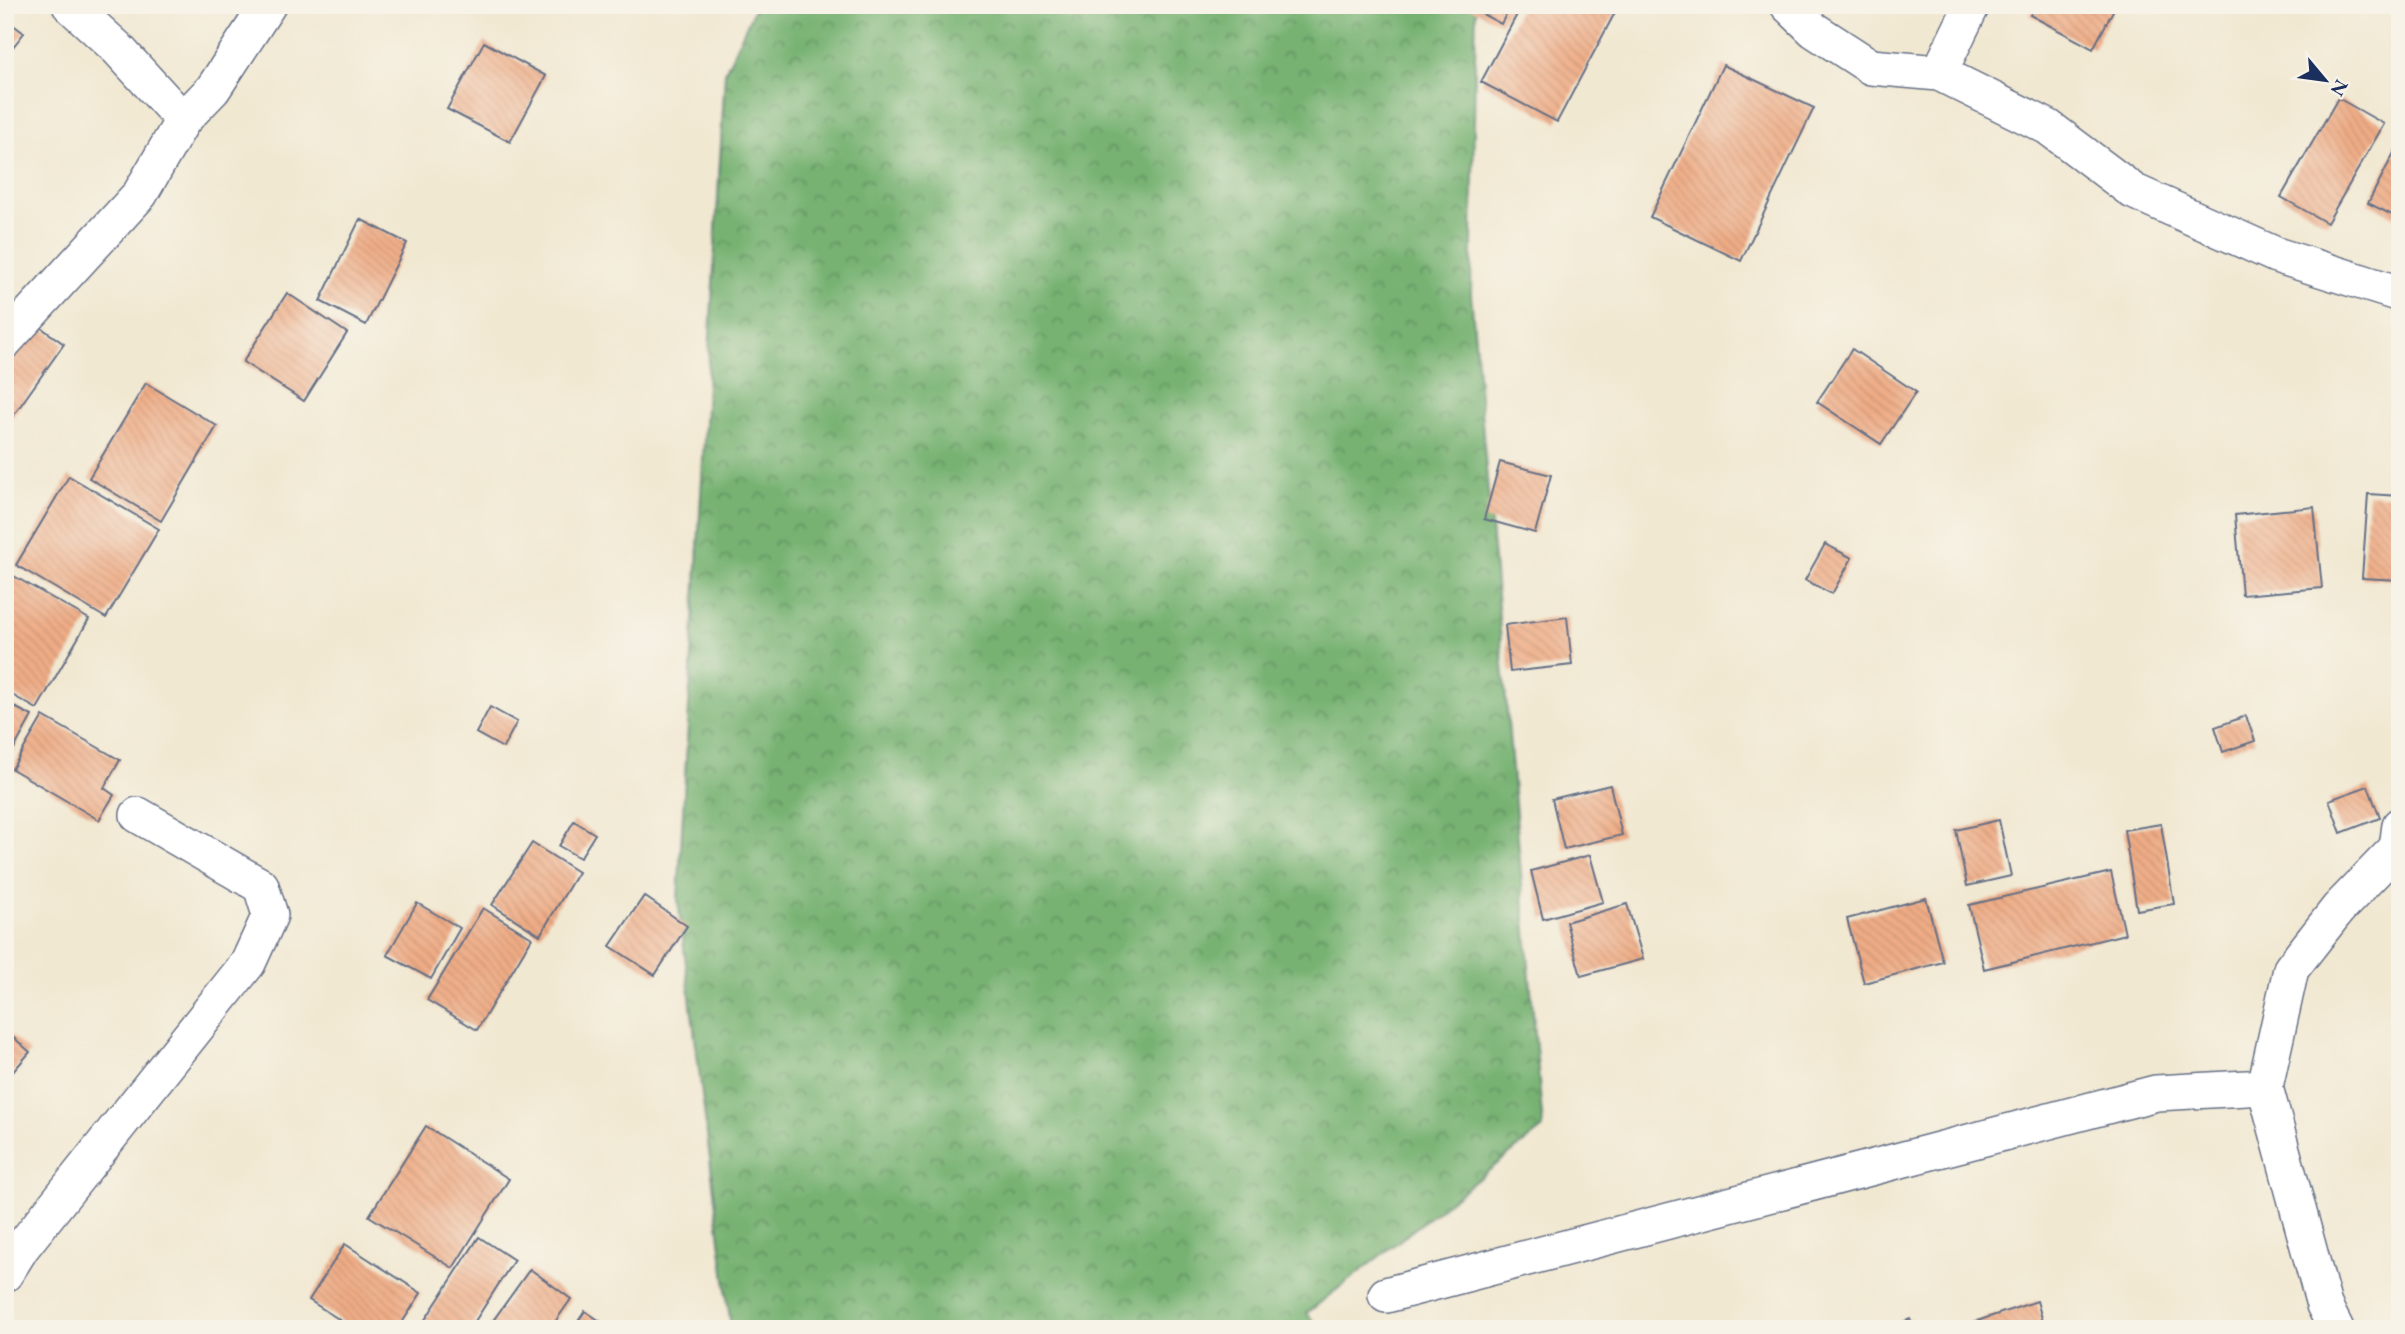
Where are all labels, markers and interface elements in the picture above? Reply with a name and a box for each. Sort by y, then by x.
north arrow [2290,46,2360,116]
text: N [2324,75,2354,101]

